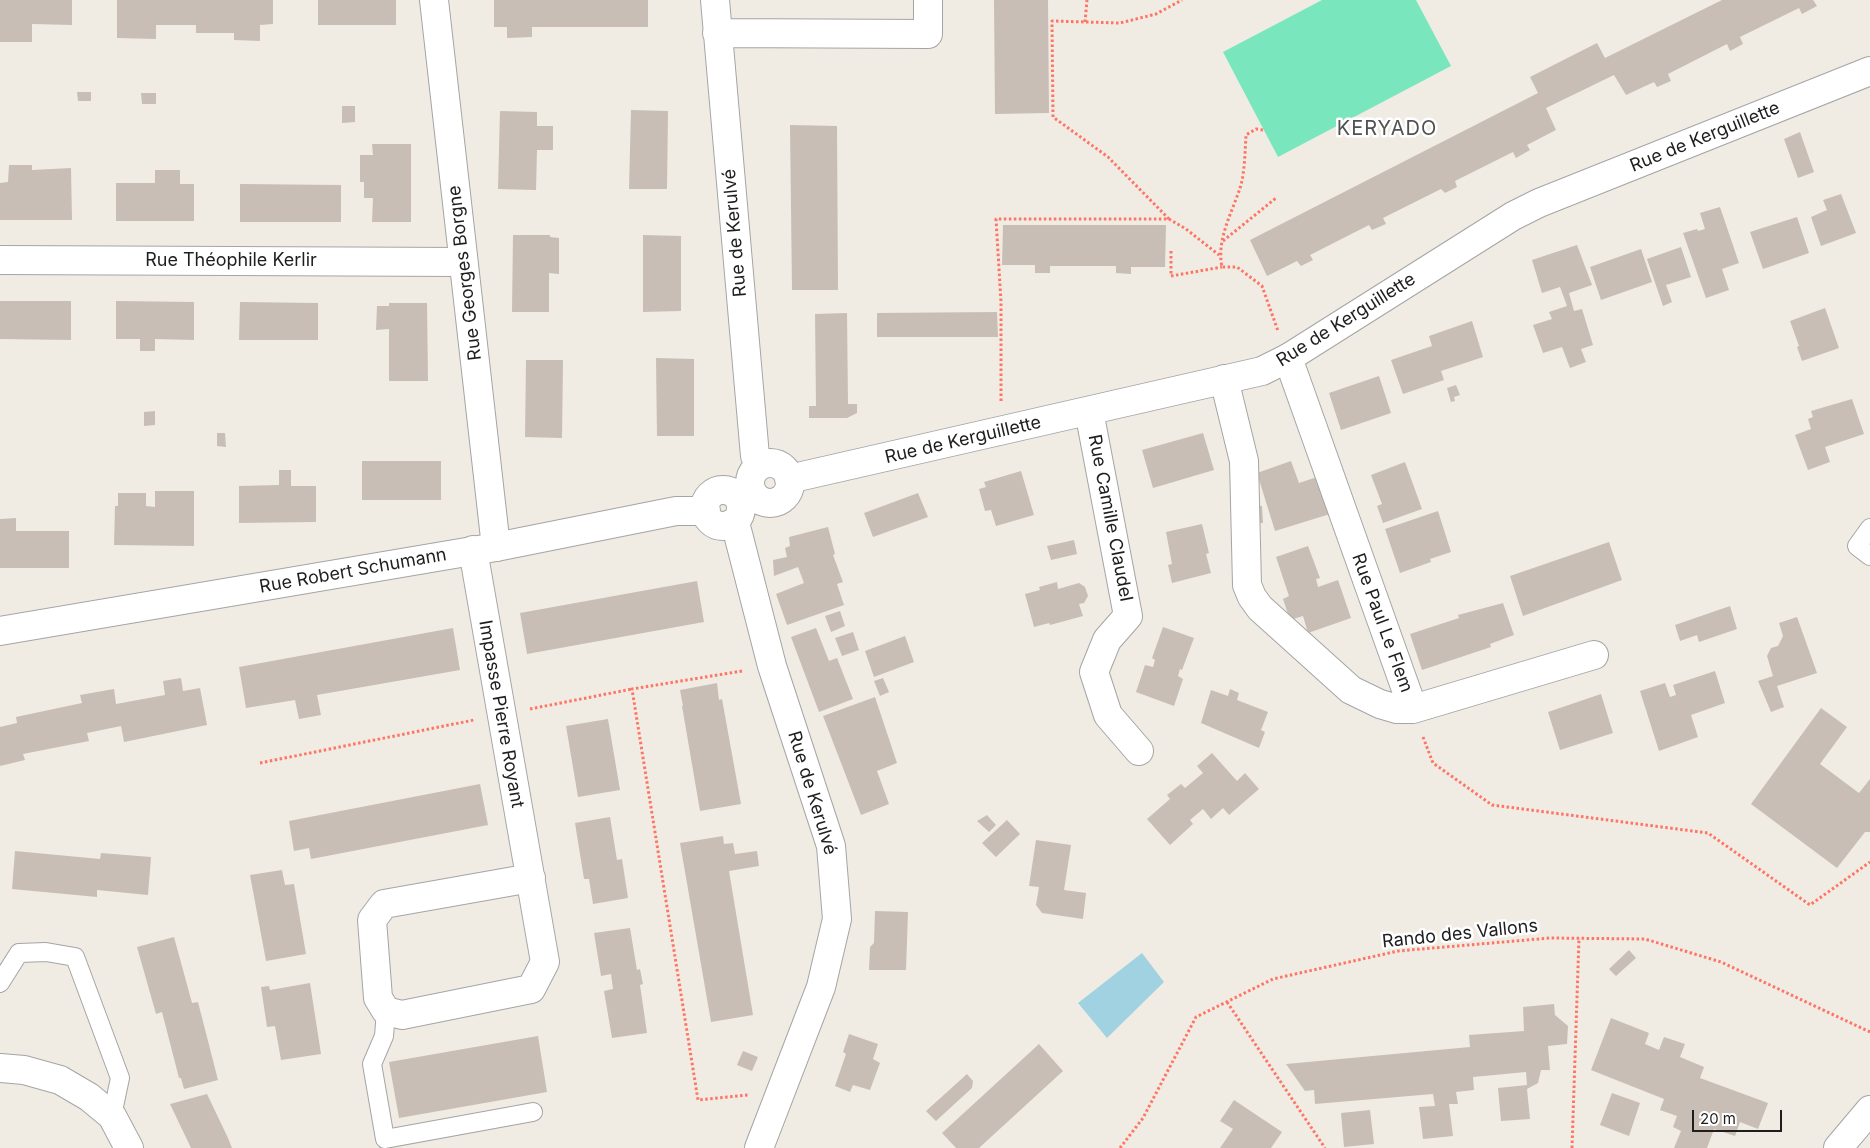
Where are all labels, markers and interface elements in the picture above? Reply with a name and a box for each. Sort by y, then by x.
street label: Rue de Kerguillette [1627,97,1783,177]
district label: KERYADO [1336,117,1438,141]
street label: Rue de Kerulvé [719,168,751,298]
street label: Rue Georges Borgne [444,184,486,362]
street label: Rue Théophile Kerlir [145,250,317,272]
street label: Rue de Kerguillette [1273,269,1419,371]
street label: Rue de Kerguillette [883,412,1043,468]
street label: Rue Camille Claudel [1083,433,1137,603]
street label: Rue Robert Schumann [258,544,448,598]
street label: Rue Paul Le Flem [1347,551,1417,695]
street label: Impasse Pierre Royant [474,618,528,810]
street label: Rue de Kerulvé [783,728,841,858]
street label: Rando des Vallons [1381,915,1539,953]
scale bar [1695,1100,1785,1132]
text: 20 m [1700,1109,1736,1128]

